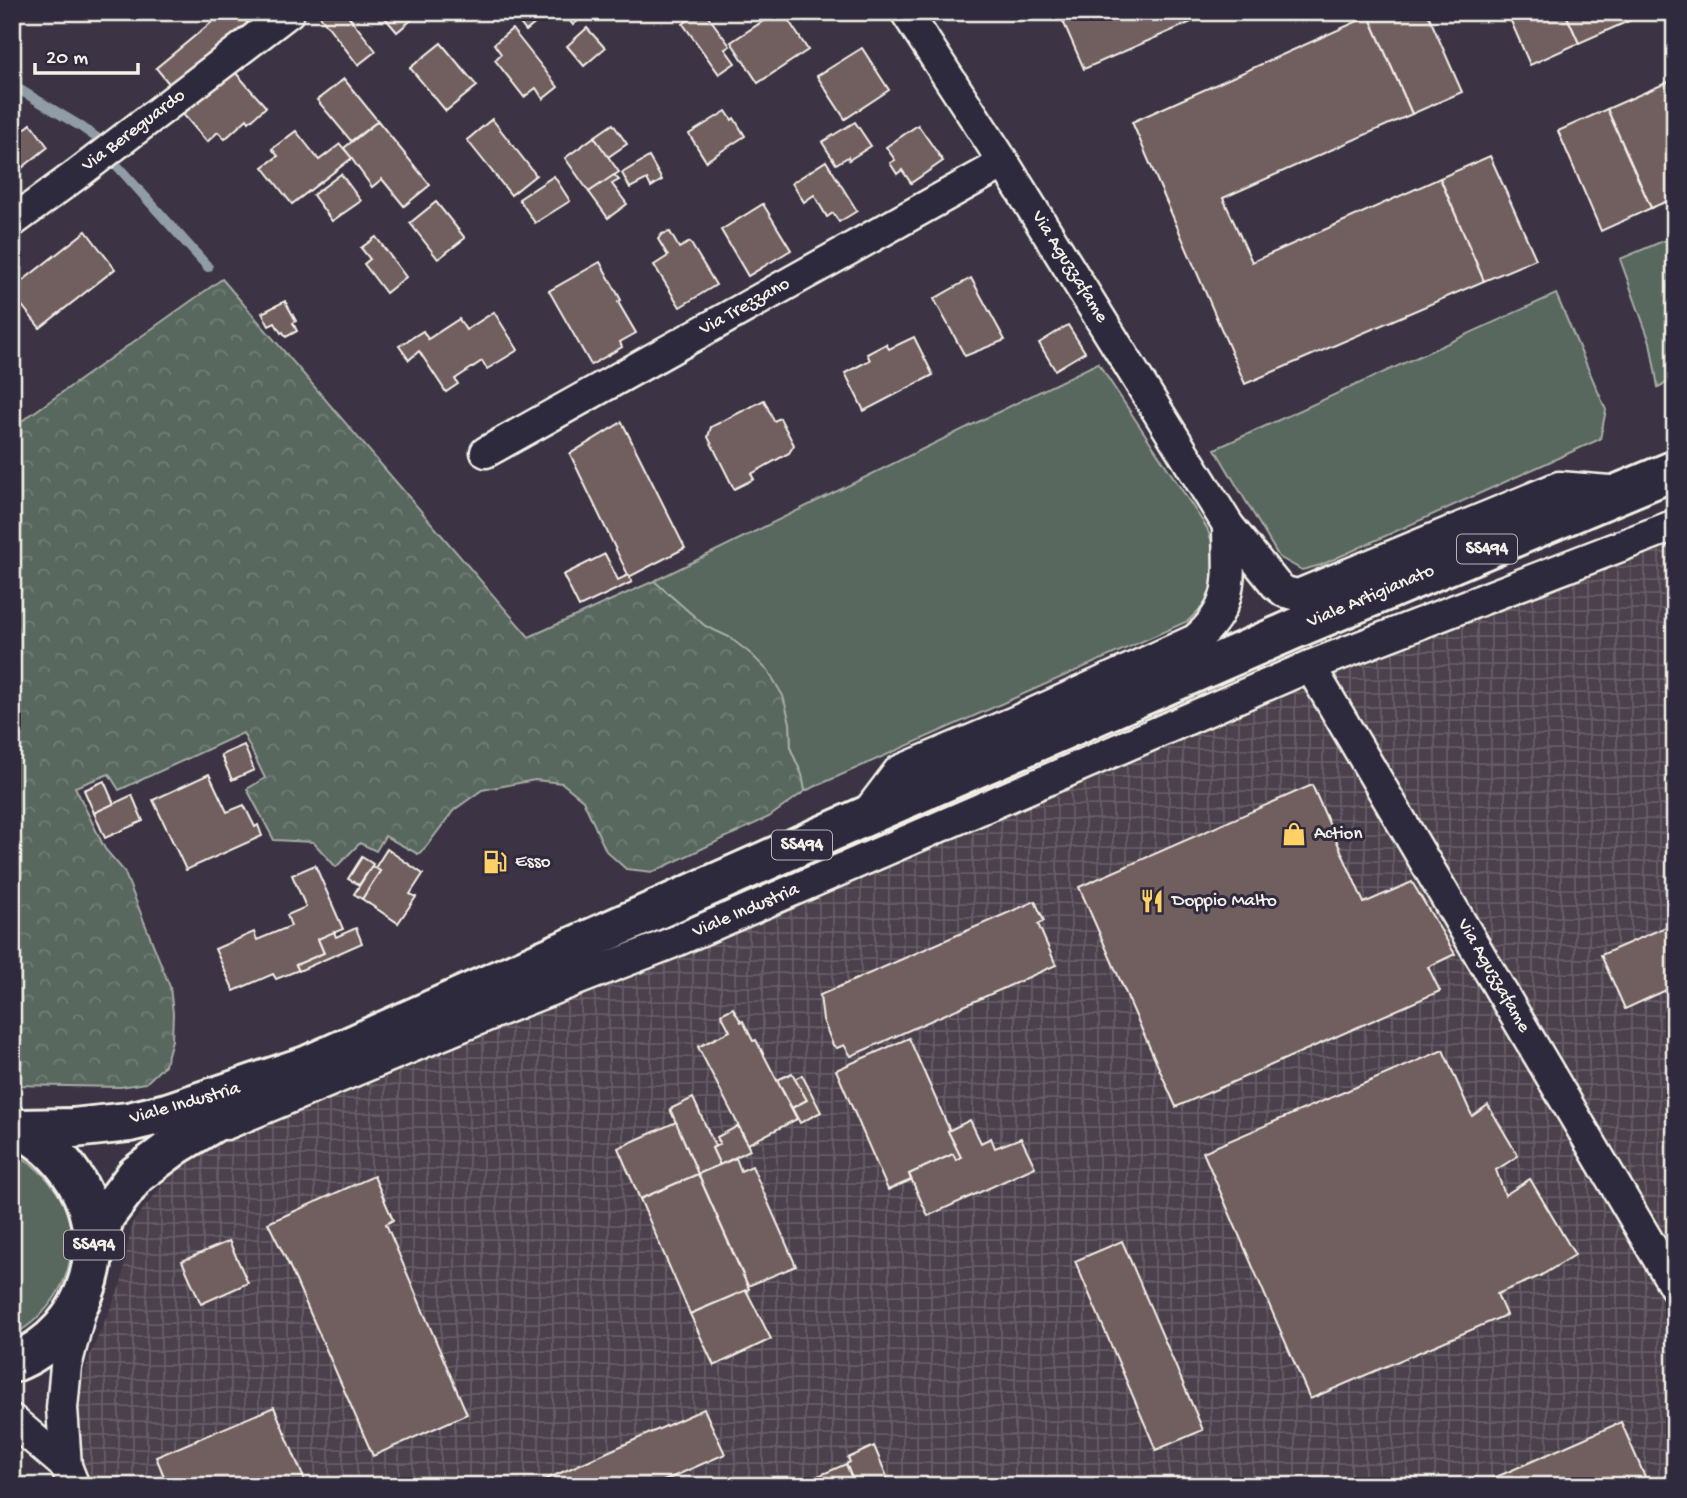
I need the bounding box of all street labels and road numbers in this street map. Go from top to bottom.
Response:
street label: Via Bereguardo [77,84,190,178]
street label: Via Aguzzafame [1025,206,1113,327]
street label: Via Trezzano [695,273,794,342]
road number: SS494 [1457,534,1517,564]
street label: Viale Artigianato [1303,560,1438,635]
road number: SS494 [772,830,832,860]
street label: Viale Industria [688,878,804,944]
street label: Via Aguzzafame [1451,914,1535,1037]
street label: Viale Industria [126,1077,244,1131]
road number: SS494 [64,1230,124,1260]

